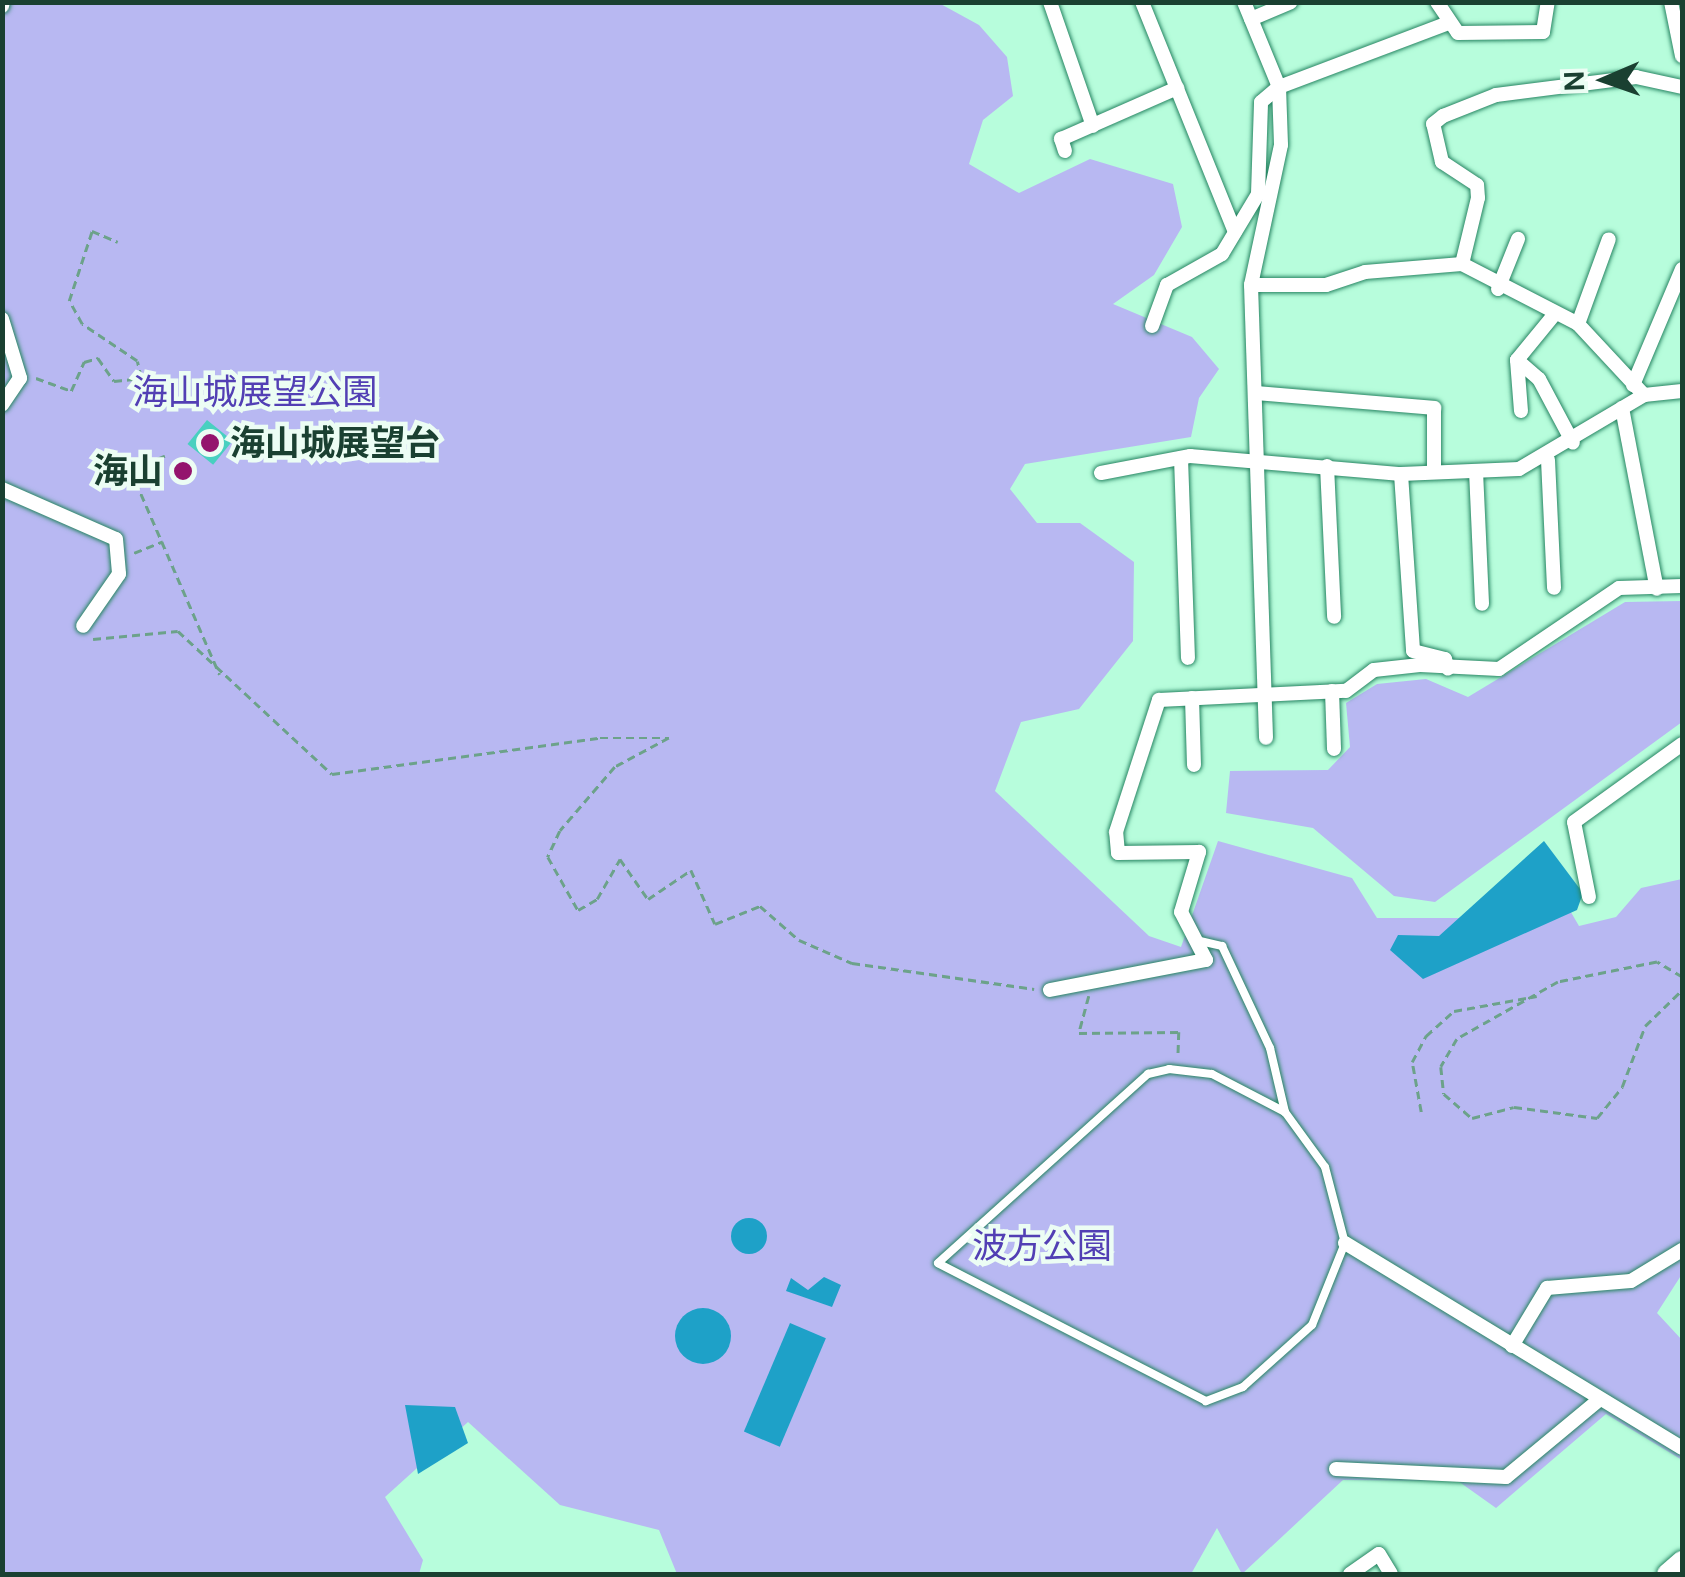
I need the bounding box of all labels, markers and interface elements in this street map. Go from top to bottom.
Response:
north arrow [1555,30,1655,130]
text: N [1556,70,1593,92]
park label: 海山城展望公園 [133,371,377,413]
place label: 海山城展望台 [230,422,440,464]
marker: 海山城展望台 [199,432,221,454]
place label: 海山 [93,450,163,492]
marker: 海山 [172,460,194,482]
park label: 波方公園 [972,1225,1112,1267]

